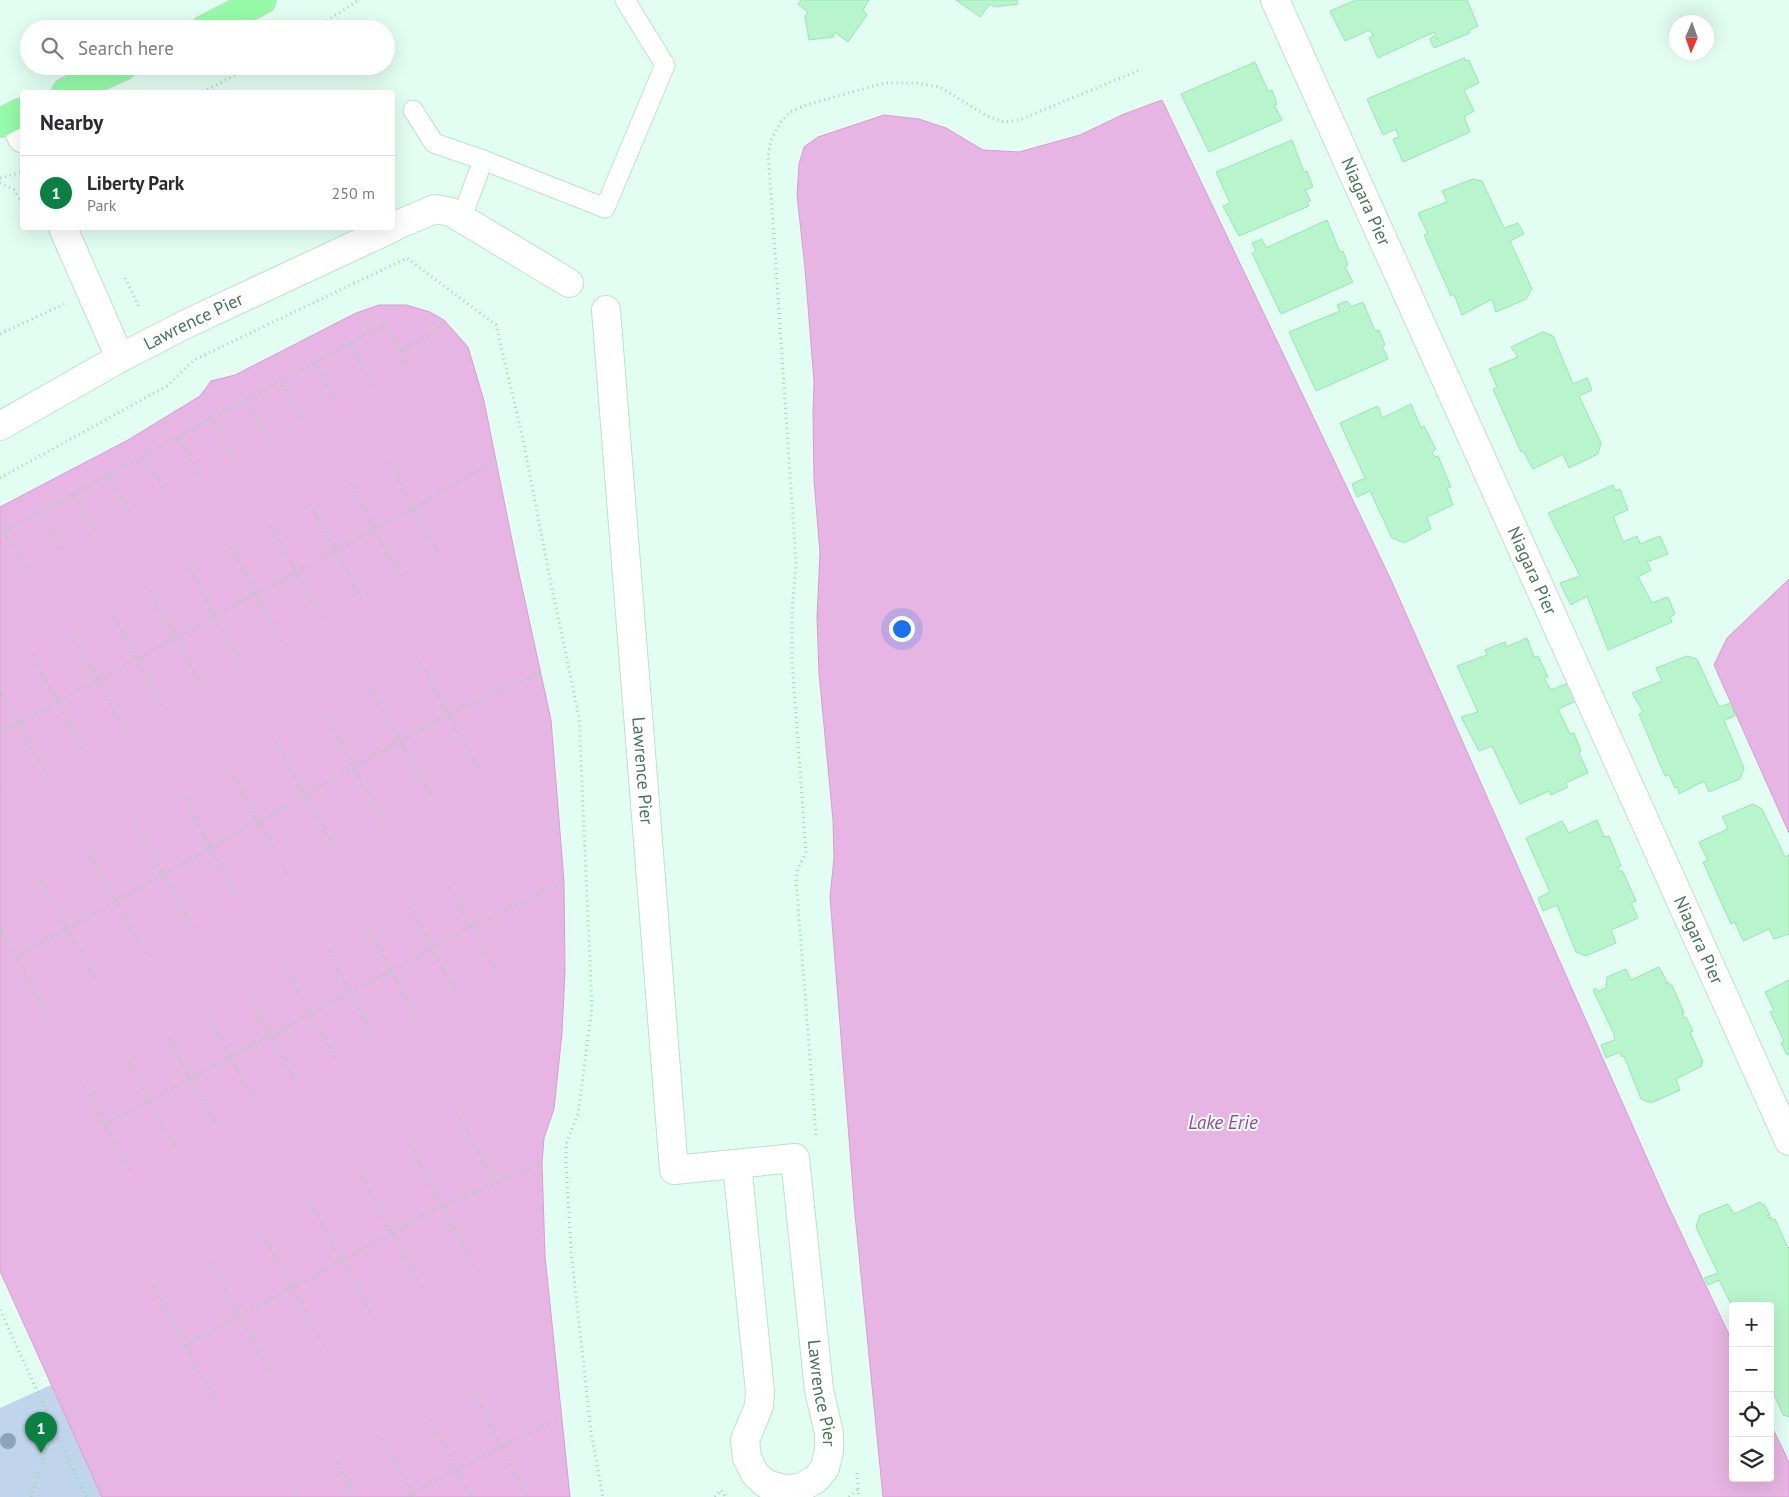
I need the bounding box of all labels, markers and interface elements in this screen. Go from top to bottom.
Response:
north arrow [1669,15,1714,60]
search box [20,20,395,75]
icon: search [38,34,66,62]
text: Search here [78,36,174,60]
text: Nearby [40,109,103,136]
street label: Niagara Pier [1336,153,1396,249]
text: Liberty Park [87,171,184,195]
text: 1 [51,183,61,203]
text: 250 m [332,183,375,203]
text: Park [87,195,116,215]
street label: Lawrence Pier [139,287,247,355]
street label: Niagara Pier [1503,523,1562,618]
your location [889,616,915,642]
street label: Lawrence Pier [627,716,659,825]
street label: Niagara Pier [1669,892,1729,988]
water label: Lake Erie [1188,1110,1258,1134]
map controls [1729,1302,1774,1482]
button: + [1729,1302,1774,1347]
street label: Lawrence Pier [803,1338,841,1446]
button: − [1729,1347,1774,1392]
button: locate [1729,1392,1774,1437]
pin: 1 [25,1412,57,1453]
button: layers [1729,1437,1774,1482]

